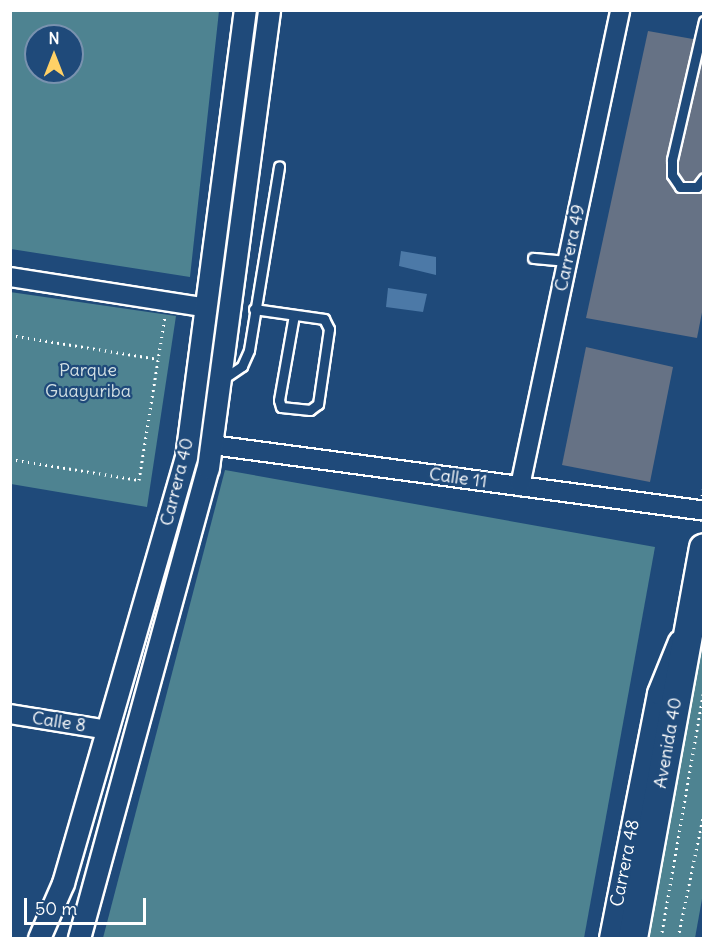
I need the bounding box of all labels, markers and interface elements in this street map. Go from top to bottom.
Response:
north arrow [24,24,84,84]
text: N [48,28,60,48]
street label: Carrera 49 [550,203,590,293]
park label: Parque Guayuriba [45,360,131,403]
street label: Carrera 40 [156,436,198,528]
street label: Calle 11 [428,463,488,493]
street label: Avenida 40 [649,696,687,790]
street label: Calle 8 [30,707,88,737]
street label: Carrera 48 [606,818,644,908]
scale bar [27,886,148,924]
text: 50 m [35,897,77,920]

